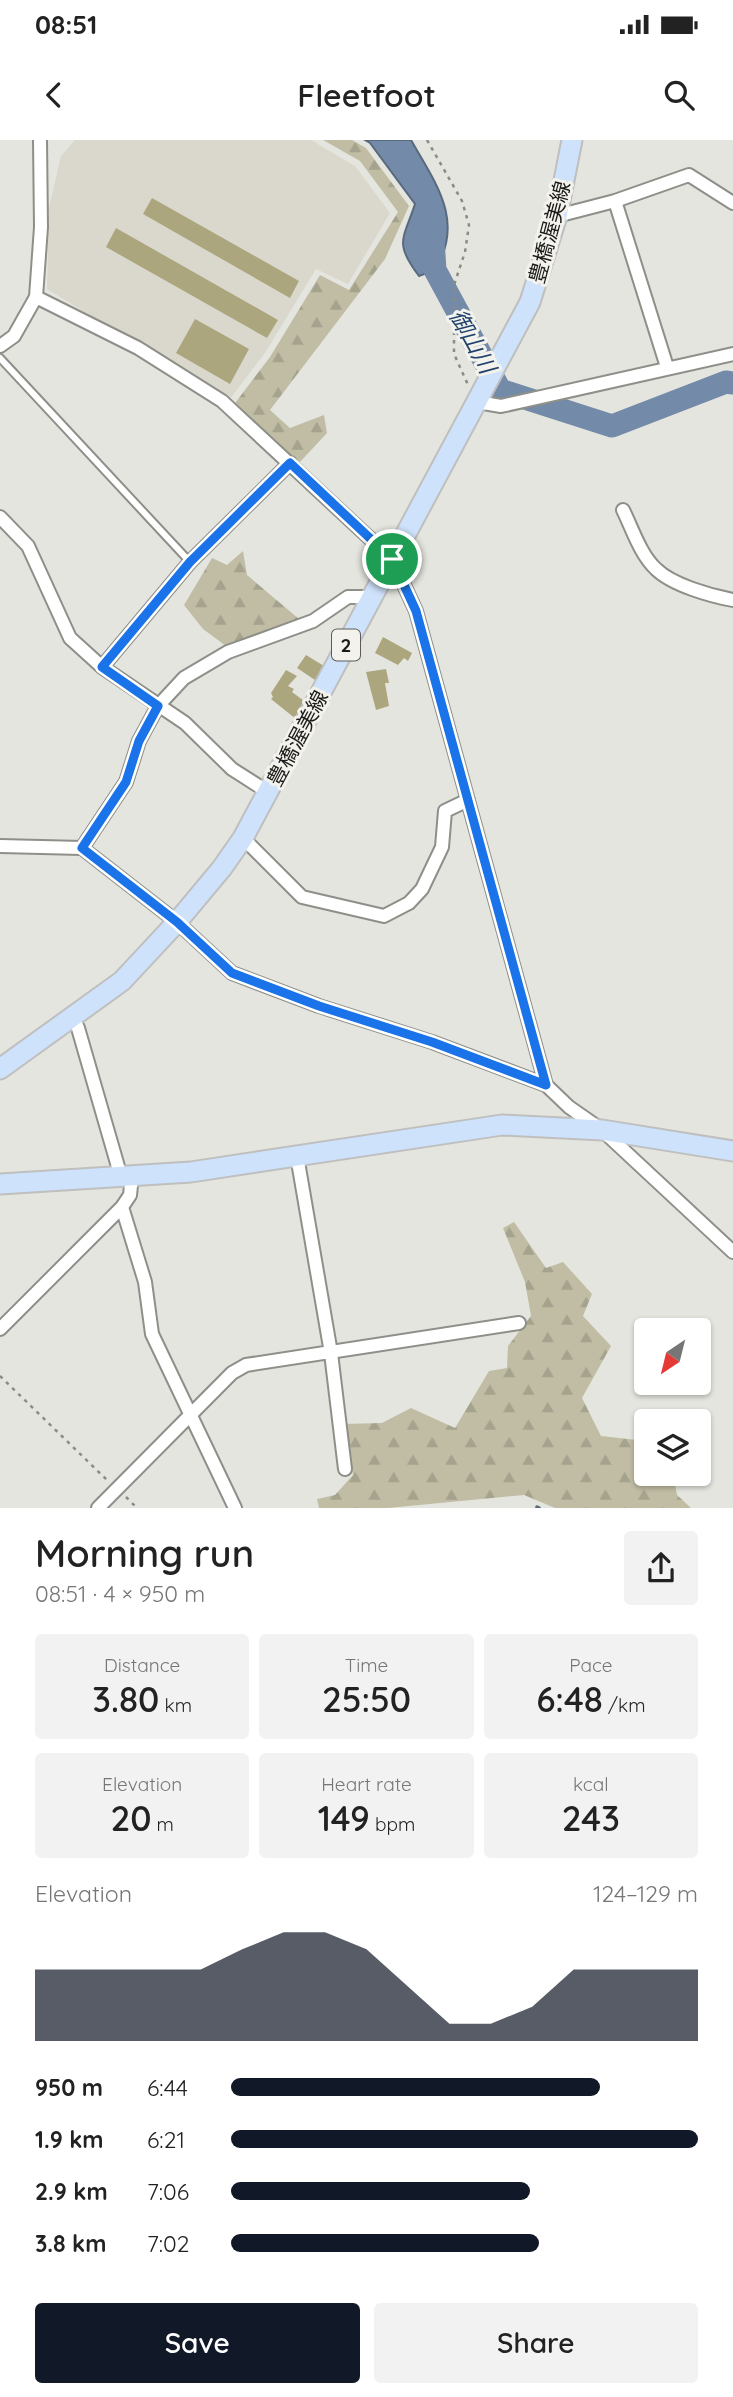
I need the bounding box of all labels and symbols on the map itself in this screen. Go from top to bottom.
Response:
street label: 豊橋渥美線 [523,178,575,286]
water label: 御山川 [444,304,504,381]
pin [362,529,422,589]
road number: 2 [332,630,360,660]
street label: 豊橋渥美線 [261,686,333,790]
north arrow [634,1318,710,1395]

